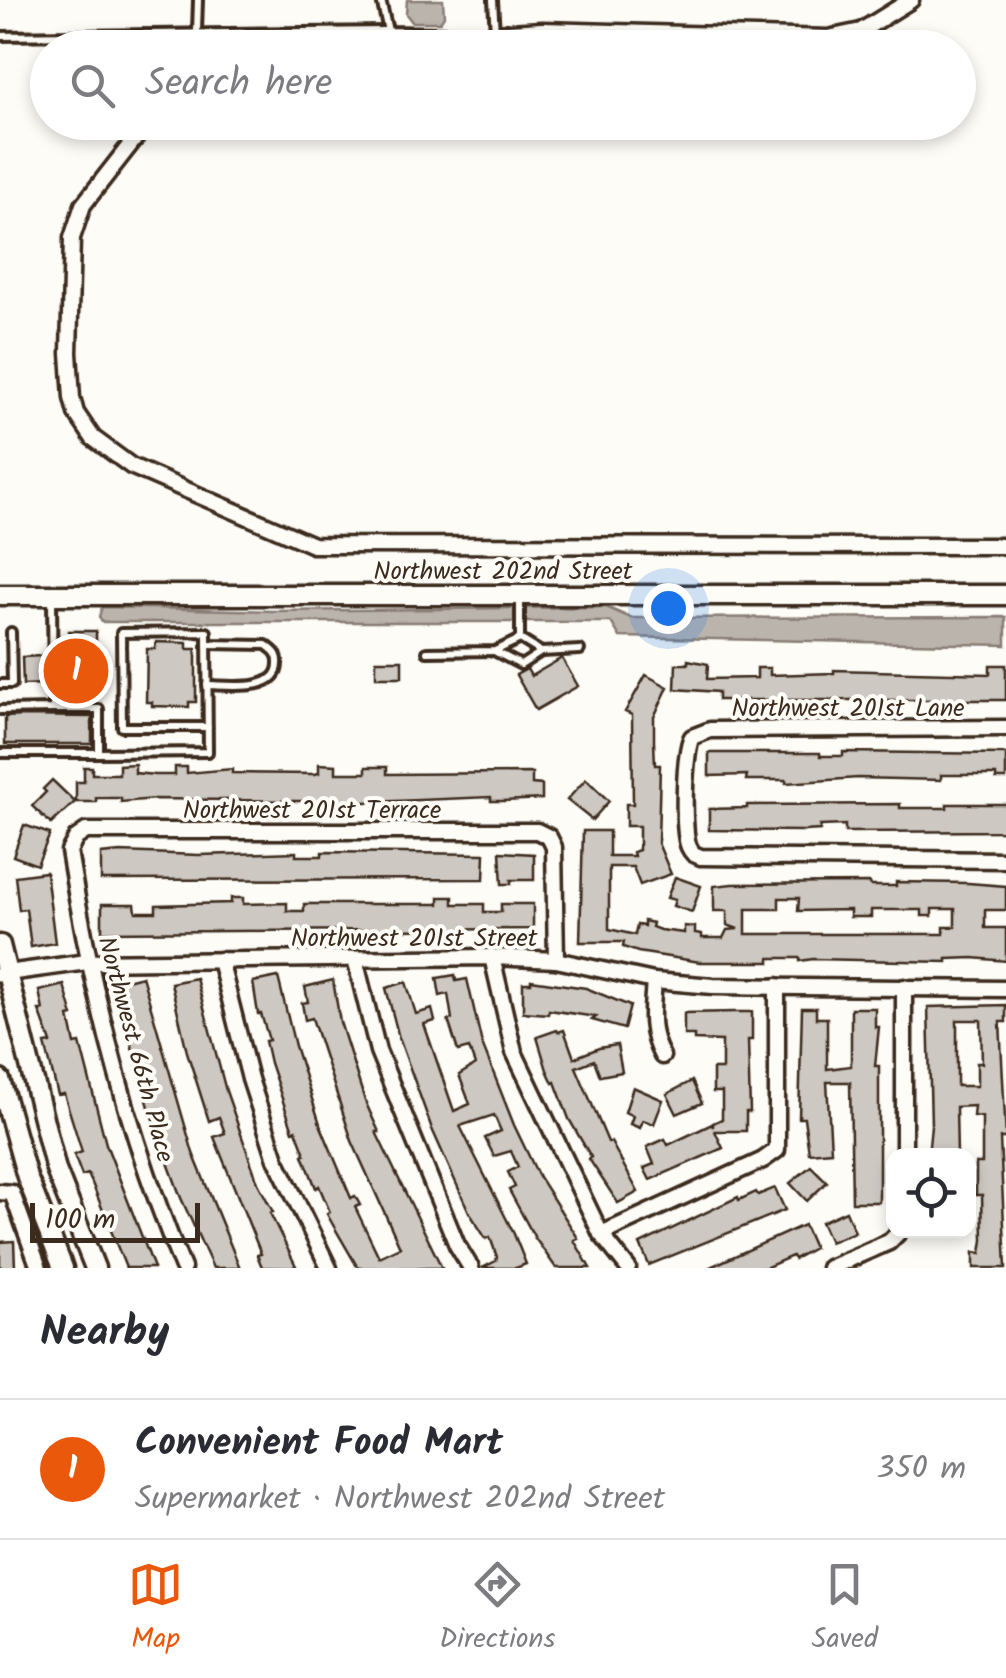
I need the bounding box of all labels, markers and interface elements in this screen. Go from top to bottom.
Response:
search box [30,30,976,140]
text: Search here [145,55,332,115]
icon: search [65,58,120,113]
street label: Northwest 202nd Street [374,552,633,592]
your location [643,583,694,634]
pin: 1 [44,634,108,708]
street label: Northwest 201st Lane [731,689,965,729]
street label: Northwest 201st Terrace [183,791,441,831]
street label: Northwest 201st Street [291,919,538,959]
street label: Northwest 66th Place [86,932,185,1167]
map controls [886,1148,976,1238]
button: locate [886,1148,976,1238]
scale bar [30,1198,200,1242]
text: 100 m [45,1198,115,1243]
text: Nearby [40,1300,169,1367]
text: Convenient Food Mart [135,1414,503,1474]
text: 1 [68,1444,77,1495]
text: 350 m [876,1444,966,1495]
text: Supermarket · Northwest 202nd Street [135,1474,665,1525]
tab: Map [128,1557,183,1662]
tab: Directions [439,1557,555,1662]
tab: Saved [812,1557,878,1662]

